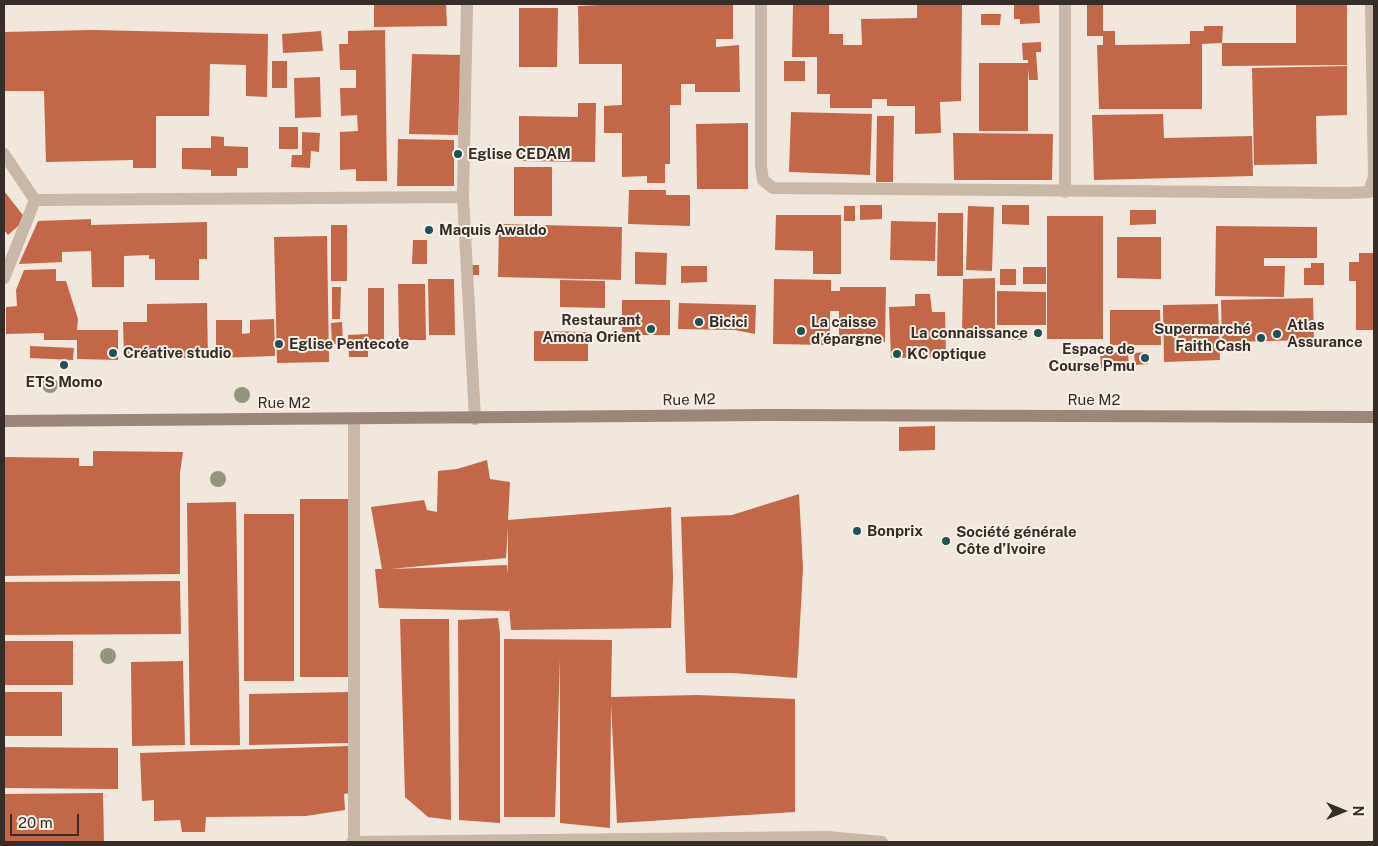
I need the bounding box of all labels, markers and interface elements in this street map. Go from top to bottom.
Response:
place label: Eglise CEDAM [468,145,571,163]
marker: Eglise CEDAM [452,148,464,160]
place label: Maquis Awaldo [439,221,547,239]
marker: Maquis Awaldo [423,224,435,236]
place label: Restaurant Amona Orient [542,311,641,346]
place label: Bicici [709,313,748,331]
place label: La caisse d’épargne [811,313,882,348]
marker: Bicici [693,316,705,328]
place label: Atlas Assurance [1287,316,1363,351]
place label: Supermarché Faith Cash [1154,320,1251,355]
marker: Restaurant Amona Orient [645,323,657,335]
place label: La connaissance [910,324,1028,342]
marker: La caisse d’épargne [795,325,807,337]
marker: La connaissance [1032,327,1044,339]
marker: Atlas Assurance [1271,328,1283,340]
marker: Supermarché Faith Cash [1255,332,1267,344]
place label: Eglise Pentecote [289,335,409,353]
marker: Eglise Pentecote [273,338,285,350]
place label: Espace de Course Pmu [1048,340,1135,375]
place label: Créative studio [123,344,231,362]
place label: KC optique [907,345,986,363]
marker: Créative studio [107,347,119,359]
marker: KC optique [891,348,903,360]
marker: Espace de Course Pmu [1139,352,1151,364]
marker: ETS Momo [58,359,70,371]
place label: ETS Momo [25,373,103,391]
street label: Rue M2 [662,391,716,409]
street label: Rue M2 [1067,391,1121,409]
street label: Rue M2 [257,394,311,412]
place label: Bonprix [867,522,923,540]
place label: Société générale Côte d’Ivoire [956,523,1077,558]
marker: Bonprix [851,525,863,537]
marker: Société générale Côte d’Ivoire [940,535,952,547]
north arrow [1318,786,1368,836]
scale bar [12,804,81,836]
text: N [1350,806,1366,816]
text: 20 m [18,814,53,831]

